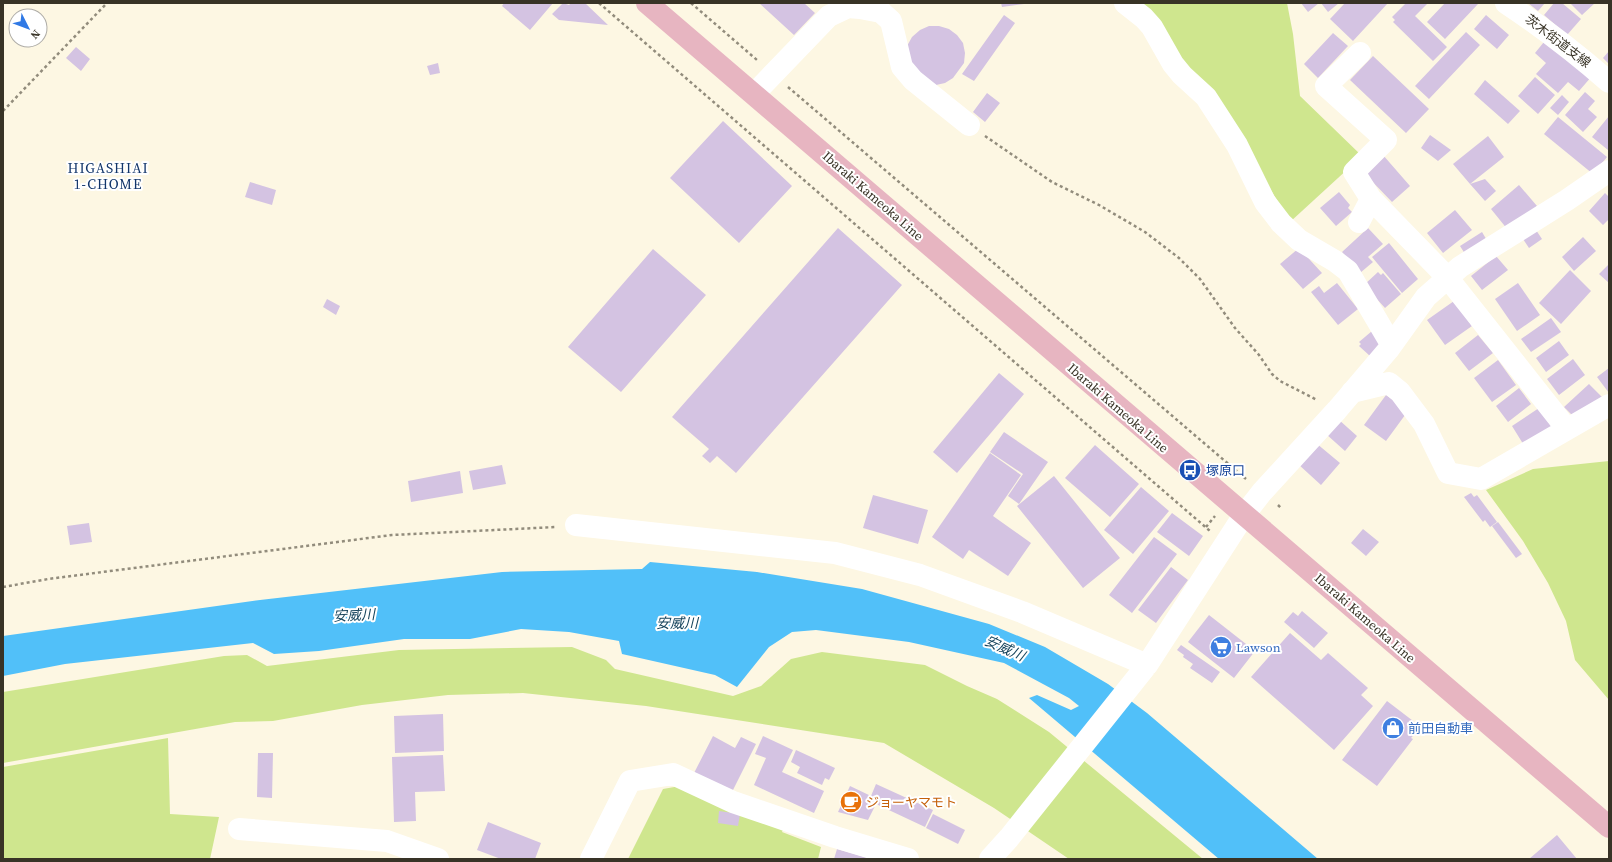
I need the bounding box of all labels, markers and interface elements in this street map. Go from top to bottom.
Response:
north arrow [8,8,48,48]
street label: 茨木街道支線 [1522,11,1594,71]
text: N [27,26,43,42]
street label: Ibaraki Kameoka Line [819,148,927,245]
district label: HIGASHIAI 1-CHOME [67,158,149,194]
street label: Ibaraki Kameoka Line [1064,360,1172,457]
bus stop icon: 塚原口 [1177,457,1203,483]
place label: 塚原口 [1206,462,1245,479]
street label: Ibaraki Kameoka Line [1311,570,1419,667]
water label: 安威川 [333,604,377,626]
water label: 安威川 [656,613,700,633]
water label: 安威川 [982,630,1030,666]
supermarket icon: Lawson [1208,634,1234,660]
place label: Lawson [1236,639,1281,656]
shop icon: 前田自動車 [1380,715,1406,741]
place label: 前田自動車 [1408,720,1473,737]
cafe icon: ジョーヤマモト [838,789,864,815]
place label: ジョーヤマモト [866,794,957,811]

